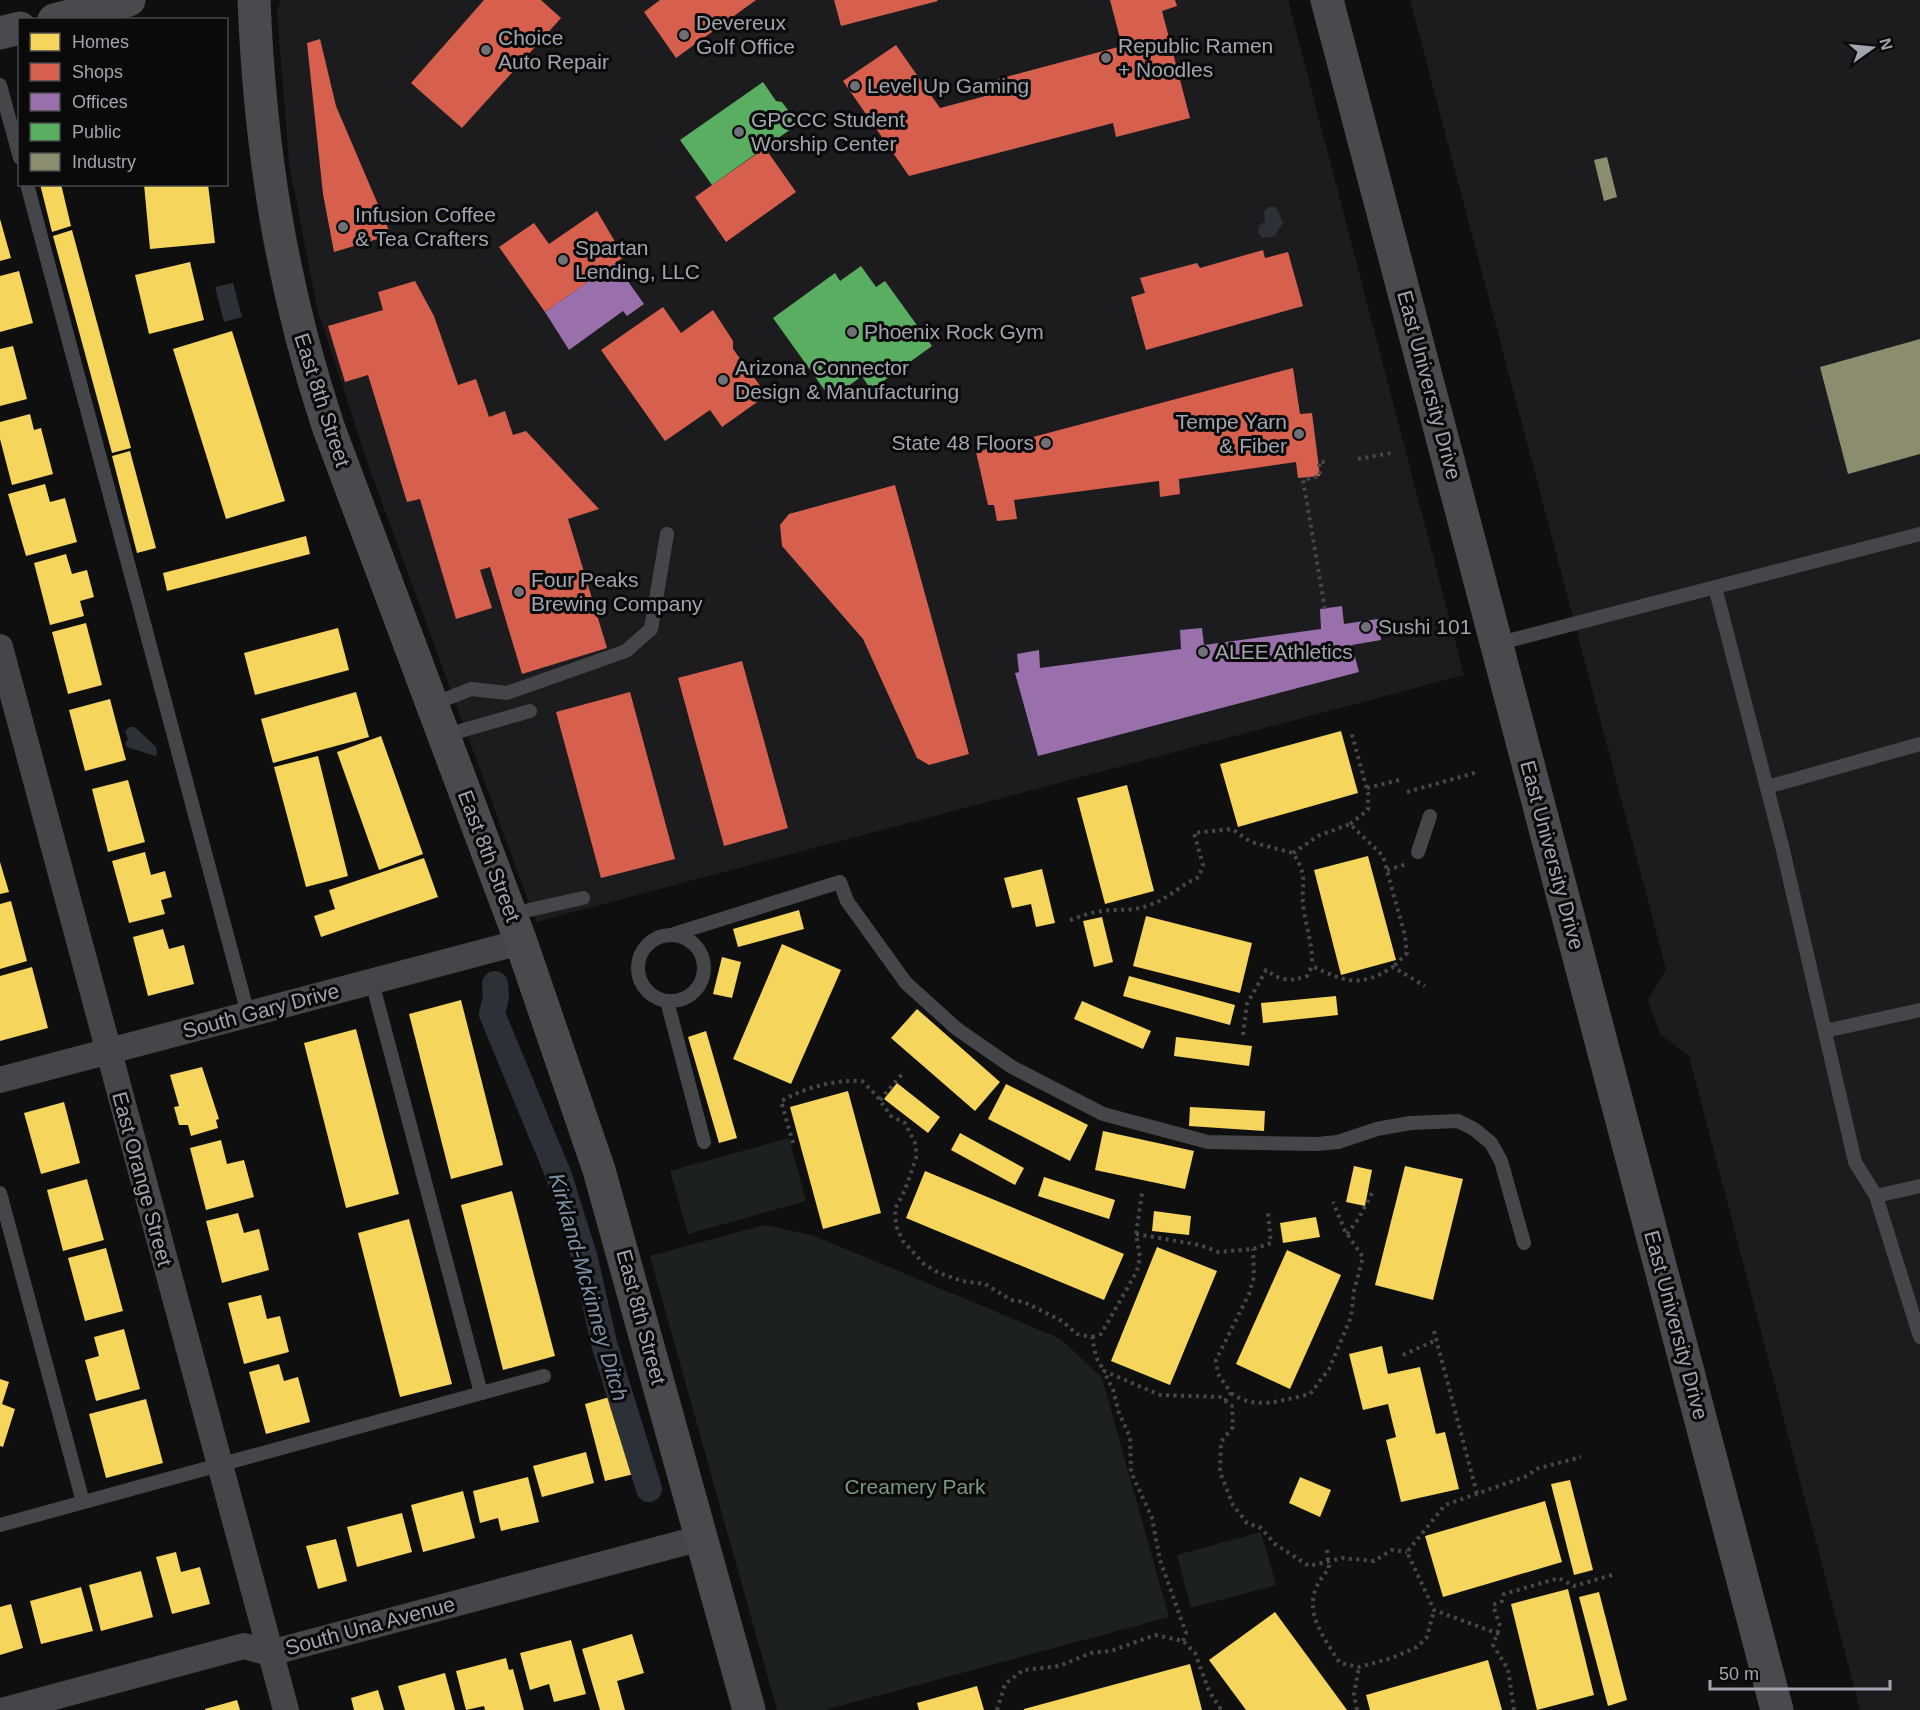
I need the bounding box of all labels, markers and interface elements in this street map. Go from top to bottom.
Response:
place label: Devereux Golf Office [696,11,795,58]
legend [18,18,228,186]
north arrow [1842,18,1902,78]
place label: Choice Auto Repair [498,26,609,73]
marker: Devereux Golf Office [677,28,691,42]
text: Homes [72,32,129,52]
place label: Republic Ramen + Noodles [1118,34,1273,81]
text: N [1876,36,1896,52]
marker: Choice Auto Repair [479,43,493,57]
marker: Republic Ramen + Noodles [1099,51,1113,65]
text: Shops [72,62,123,82]
place label: Level Up Gaming [867,74,1029,97]
marker: Level Up Gaming [848,79,862,93]
text: Offices [72,92,128,112]
place label: GPCCC Student Worship Center [751,108,905,155]
text: Public [72,122,121,142]
marker: GPCCC Student Worship Center [732,125,746,139]
text: Industry [72,152,136,172]
place label: Infusion Coffee & Tea Crafters [355,203,496,250]
marker: Infusion Coffee & Tea Crafters [336,220,350,234]
place label: Spartan Lending, LLC [575,236,700,283]
marker: Spartan Lending, LLC [556,253,570,267]
street label: East University Drive [1393,288,1466,482]
place label: Phoenix Rock Gym [864,320,1044,343]
marker: Phoenix Rock Gym [845,325,859,339]
street label: East 8th Street [290,330,355,470]
place label: Arizona Connector Design & Manufacturing [735,356,959,403]
marker: Arizona Connector Design & Manufacturing [716,373,730,387]
place label: Tempe Yarn & Fiber [1176,410,1287,457]
marker: Tempe Yarn & Fiber [1292,427,1306,441]
place label: State 48 Floors [892,431,1034,454]
marker: State 48 Floors [1039,436,1053,450]
place label: Four Peaks Brewing Company [531,568,703,615]
marker: Four Peaks Brewing Company [512,585,526,599]
place label: Sushi 101 [1378,615,1471,638]
marker: Sushi 101 [1359,620,1373,634]
place label: ALEE Athletics [1215,640,1353,663]
marker: ALEE Athletics [1196,645,1210,659]
street label: East University Drive [1516,758,1589,952]
street label: East 8th Street [454,787,525,925]
street label: South Gary Drive [180,979,342,1042]
street label: East Orange Street [108,1089,177,1269]
water label: Kirkland-Mckinney Ditch [544,1170,633,1404]
street label: East University Drive [1640,1228,1713,1422]
street label: East 8th Street [612,1247,671,1387]
park label: Creamery Park [844,1475,986,1498]
street label: South Una Avenue [282,1592,457,1659]
scale bar [1710,1653,1890,1691]
text: 50 m [1719,1664,1759,1684]

